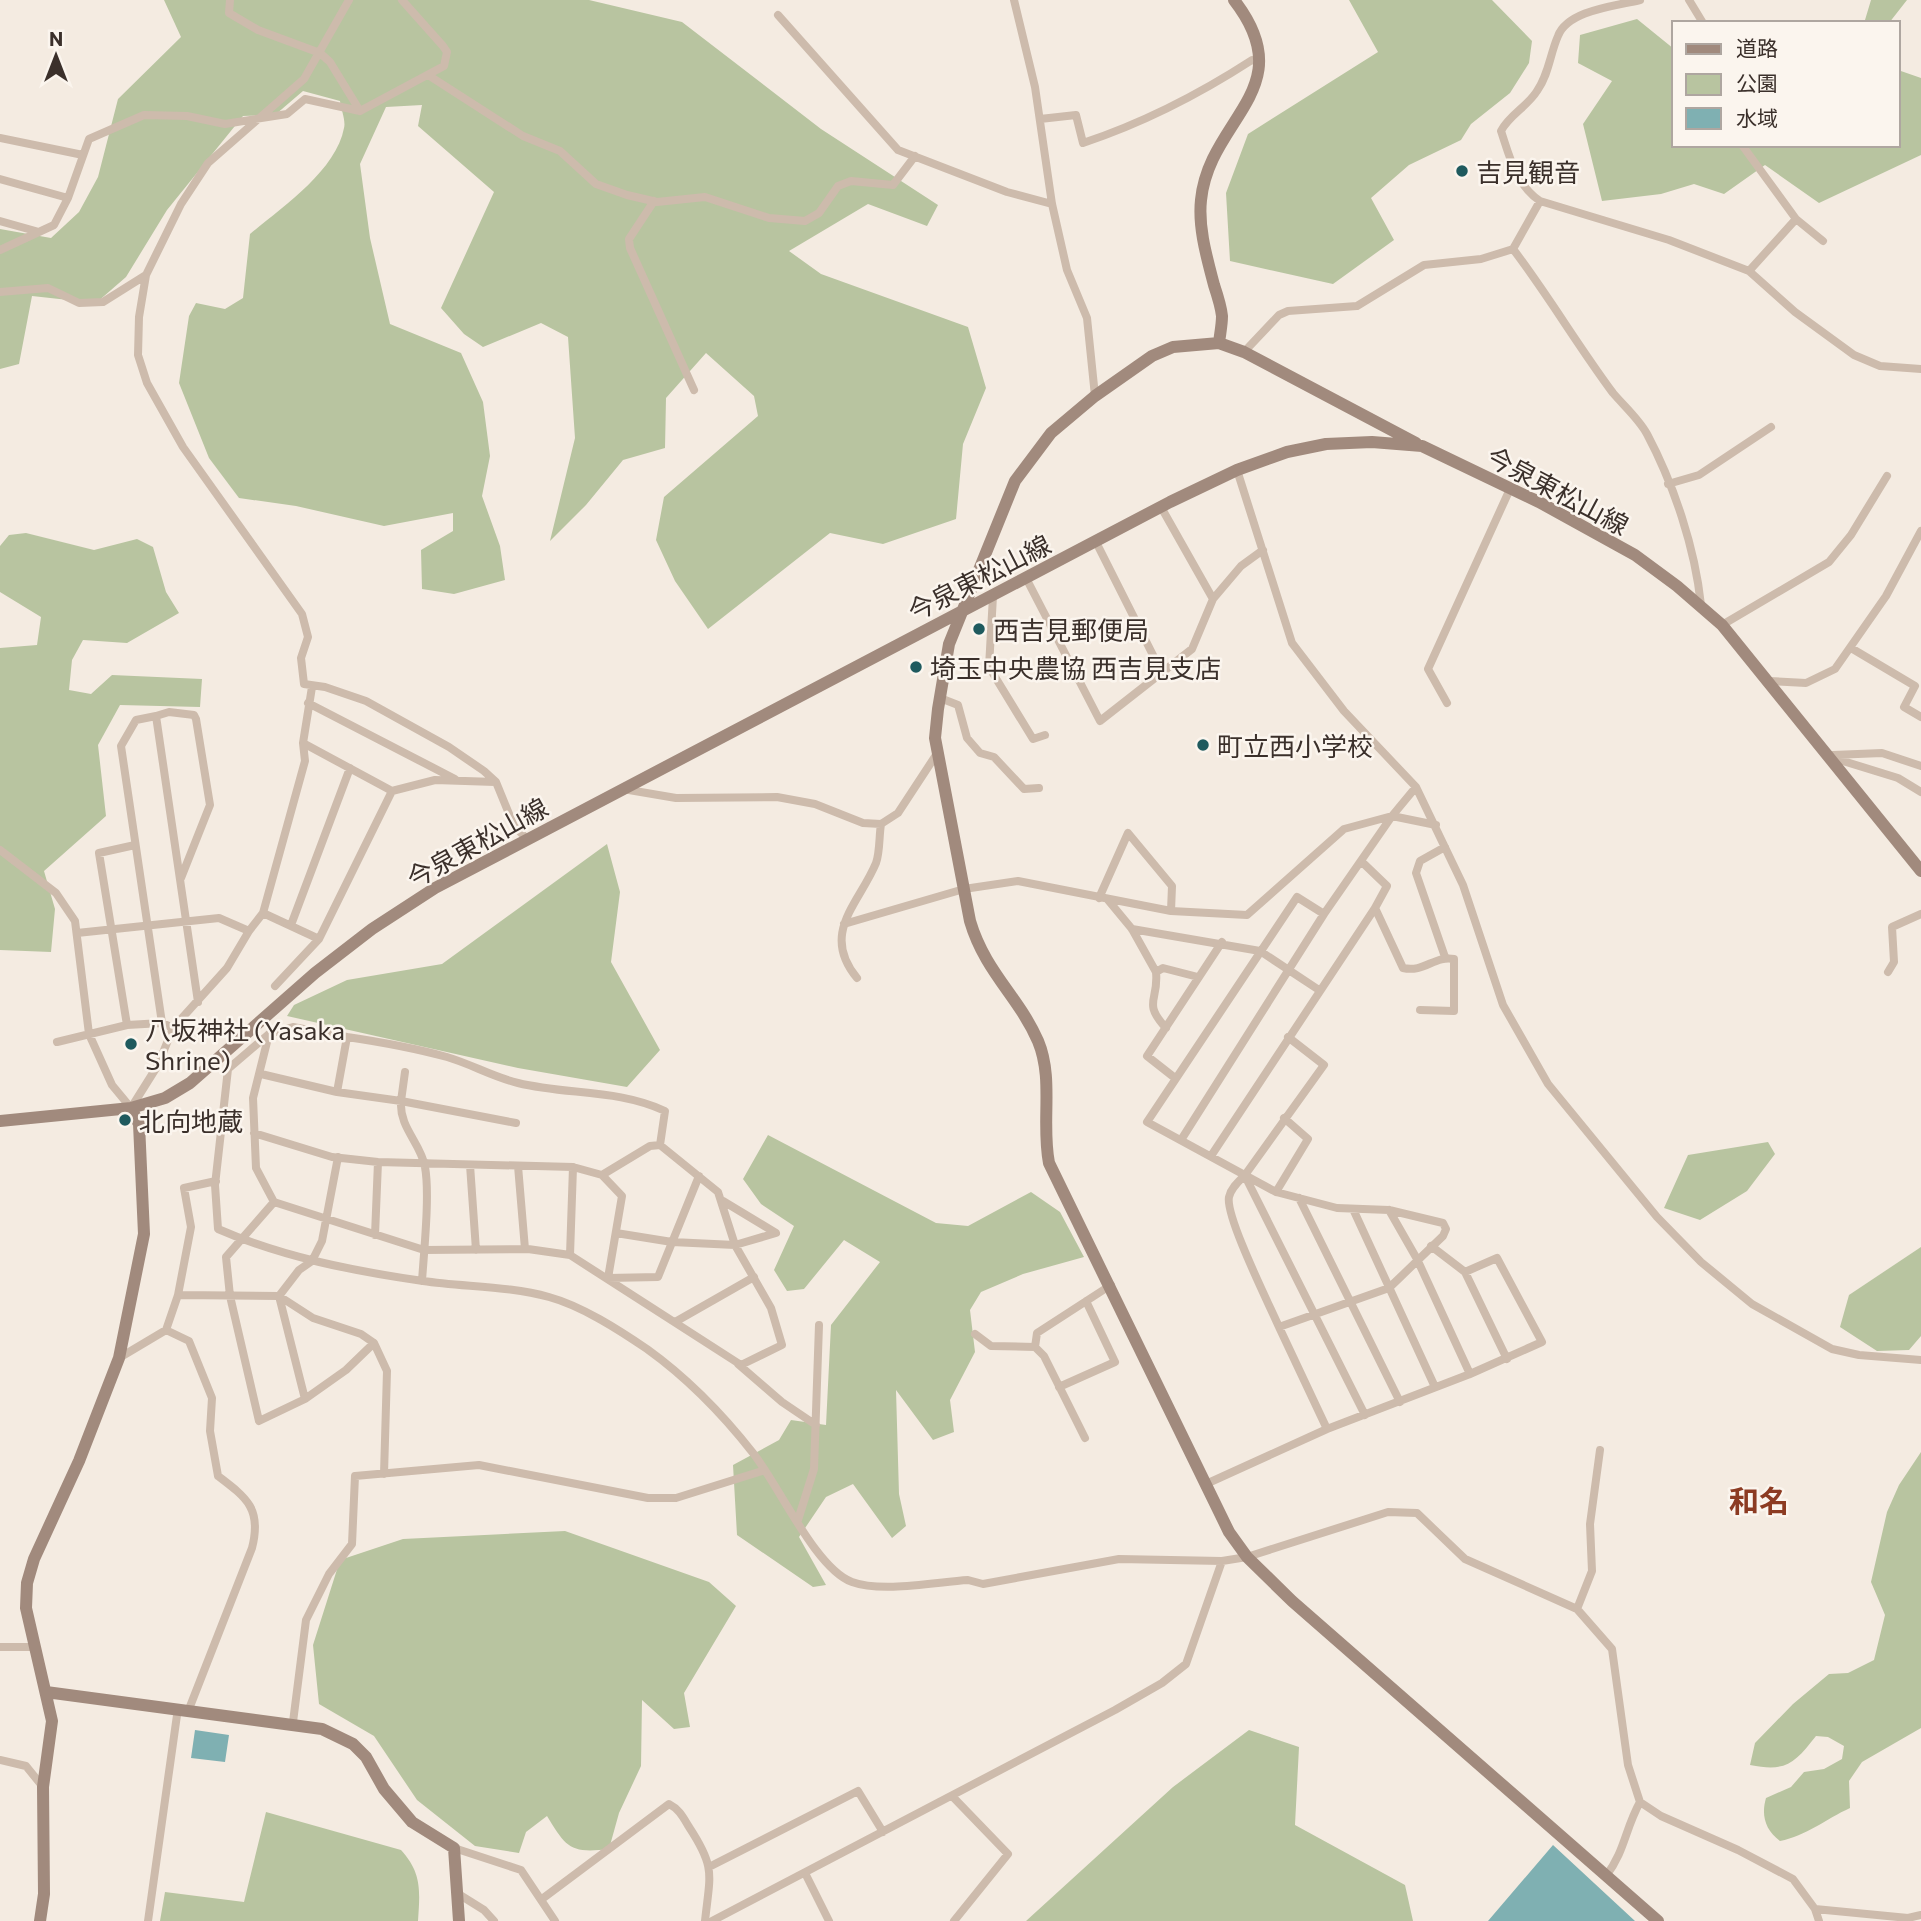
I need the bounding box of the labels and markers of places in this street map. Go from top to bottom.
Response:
place label: 吉見観音 [1476,156,1580,187]
marker: 吉見観音 [1454,163,1470,179]
place label: 西吉見郵便局 [993,614,1149,645]
marker: 西吉見郵便局 [971,621,987,637]
place label: 埼玉中央農協 西吉見支店 [930,652,1221,683]
marker: 埼玉中央農協 西吉見支店 [908,659,924,675]
place label: 町立西小学校 [1217,730,1373,761]
marker: 町立西小学校 [1195,737,1211,753]
place label: 八坂神社 (Yasaka Shrine) [145,1014,345,1075]
marker: 八坂神社 (Yasaka Shrine) [123,1036,139,1052]
place label: 北向地蔵 [139,1105,243,1136]
marker: 北向地蔵 [117,1112,133,1128]

